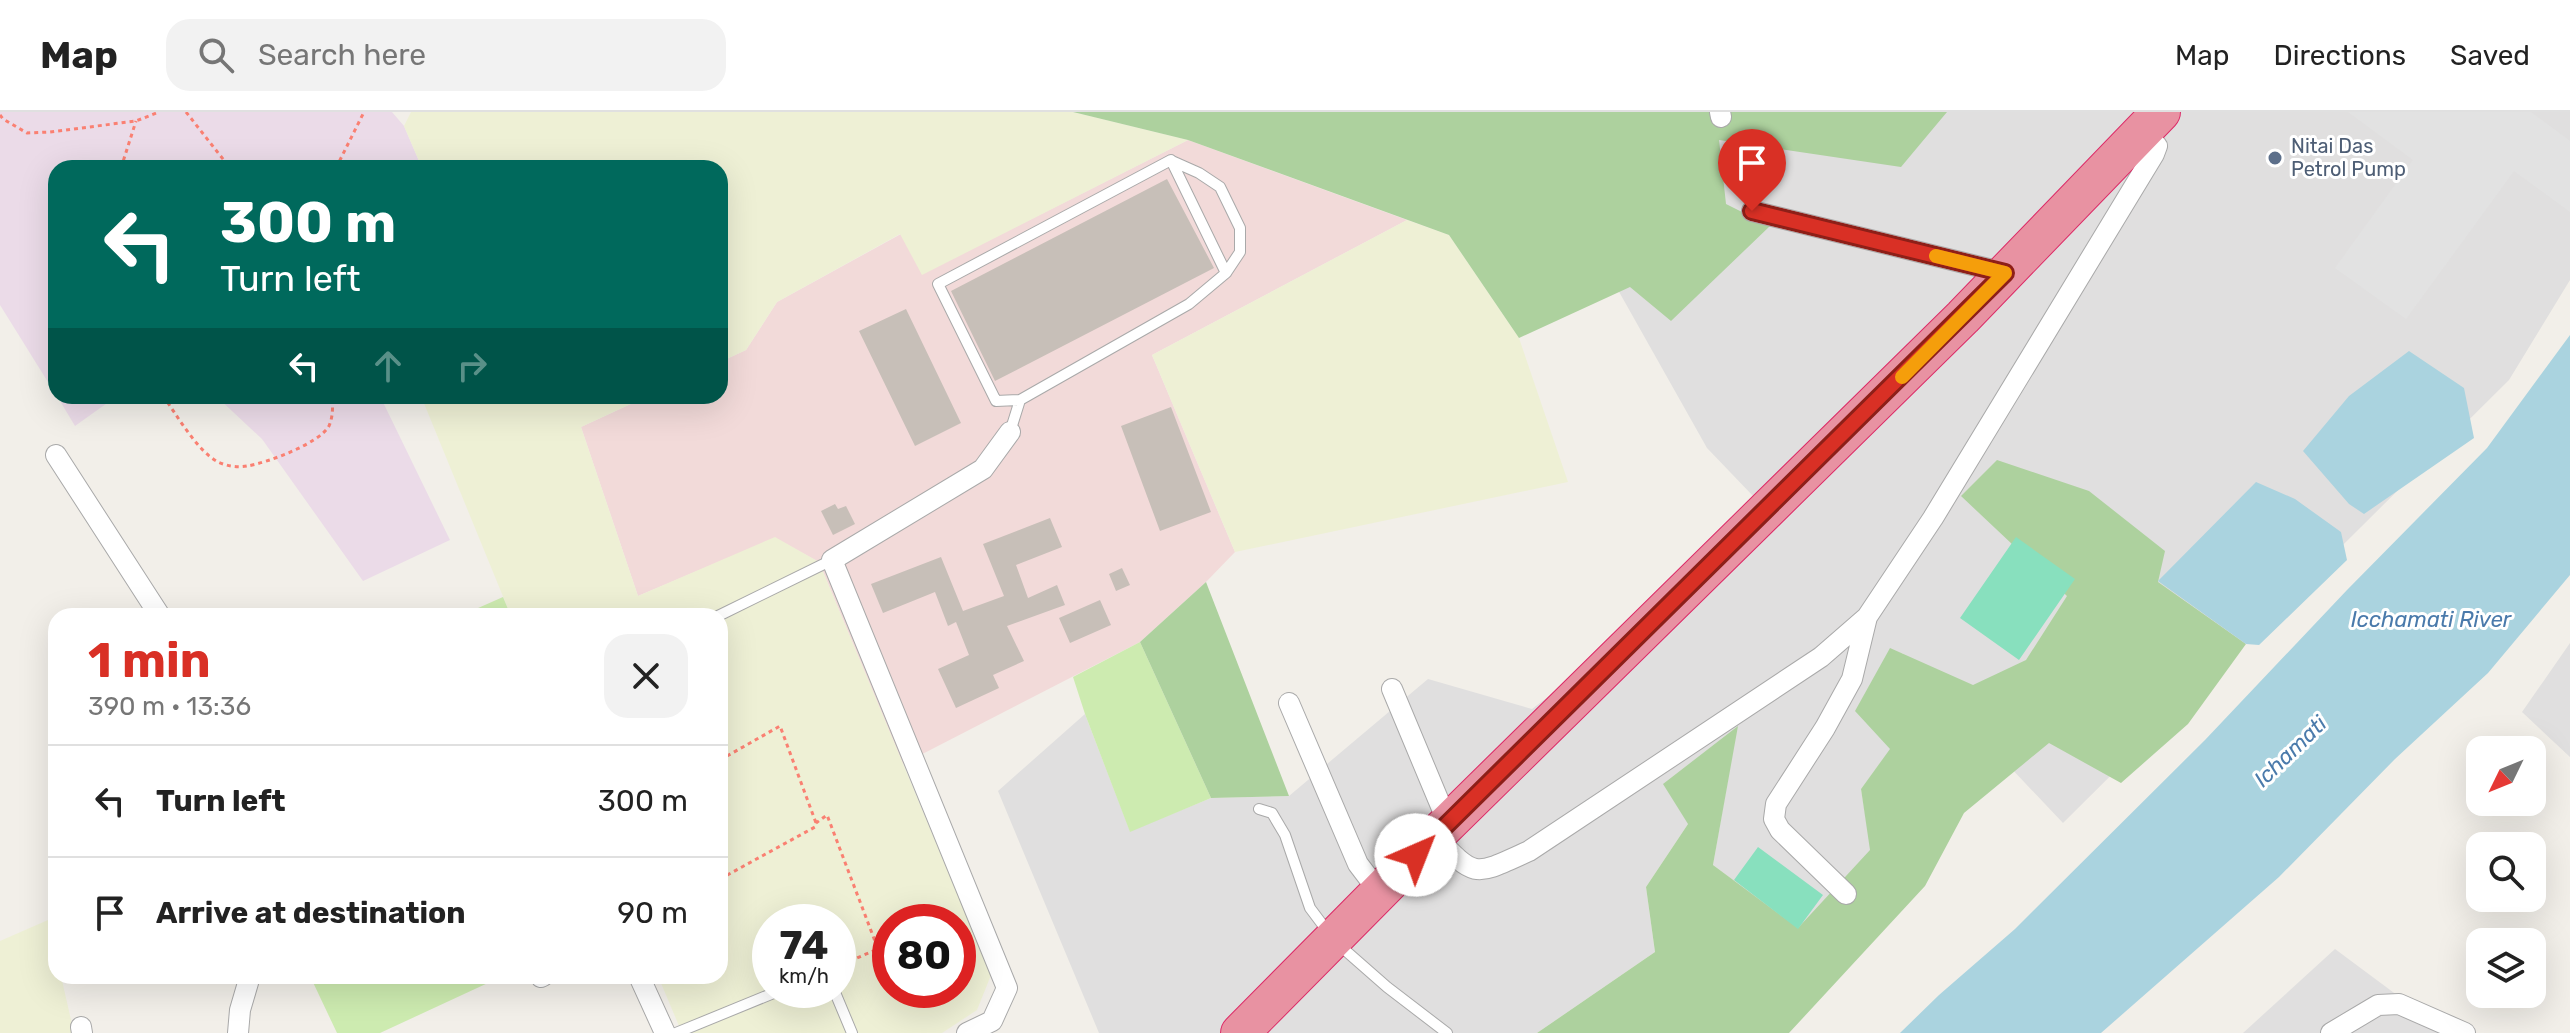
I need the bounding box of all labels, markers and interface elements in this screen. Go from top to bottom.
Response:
search box [166,19,726,91]
text: Map [40,32,118,78]
icon: search [194,33,238,77]
text: Search here [258,37,426,73]
text: Map [2175,39,2229,72]
text: Directions [2273,39,2406,72]
text: Saved [2450,39,2530,72]
pin [1718,129,1786,211]
place label: Nitai Das Petrol Pump [2291,134,2406,181]
icon: arrive [1730,141,1774,185]
marker: Nitai Das Petrol Pump [2266,149,2284,167]
text: 300 m [220,190,396,256]
icon: left [88,192,192,296]
text: Turn left [220,257,361,300]
icon: left [282,344,326,388]
icon: ahead [366,344,410,388]
icon: right [450,344,494,388]
water label: Icchamati River [2351,606,2513,633]
text: 1 min [88,632,211,689]
button: close [604,634,688,718]
text: 390 m · 13:36 [88,691,251,722]
water label: Ichamati [2248,710,2333,793]
north arrow [2466,736,2546,816]
map controls [2466,736,2546,1008]
icon: left [88,779,132,823]
text: Turn left [156,783,286,819]
text: 300 m [598,783,688,819]
position arrow [1374,813,1458,897]
button: search [2466,832,2546,912]
icon: arrive [88,891,132,935]
text: Arrive at destination [156,895,466,931]
text: 90 m [617,895,688,931]
speed limit sign: 80 [872,904,976,1008]
text: 74 [780,922,828,969]
button: layers [2466,928,2546,1008]
text: km/h [779,964,829,988]

